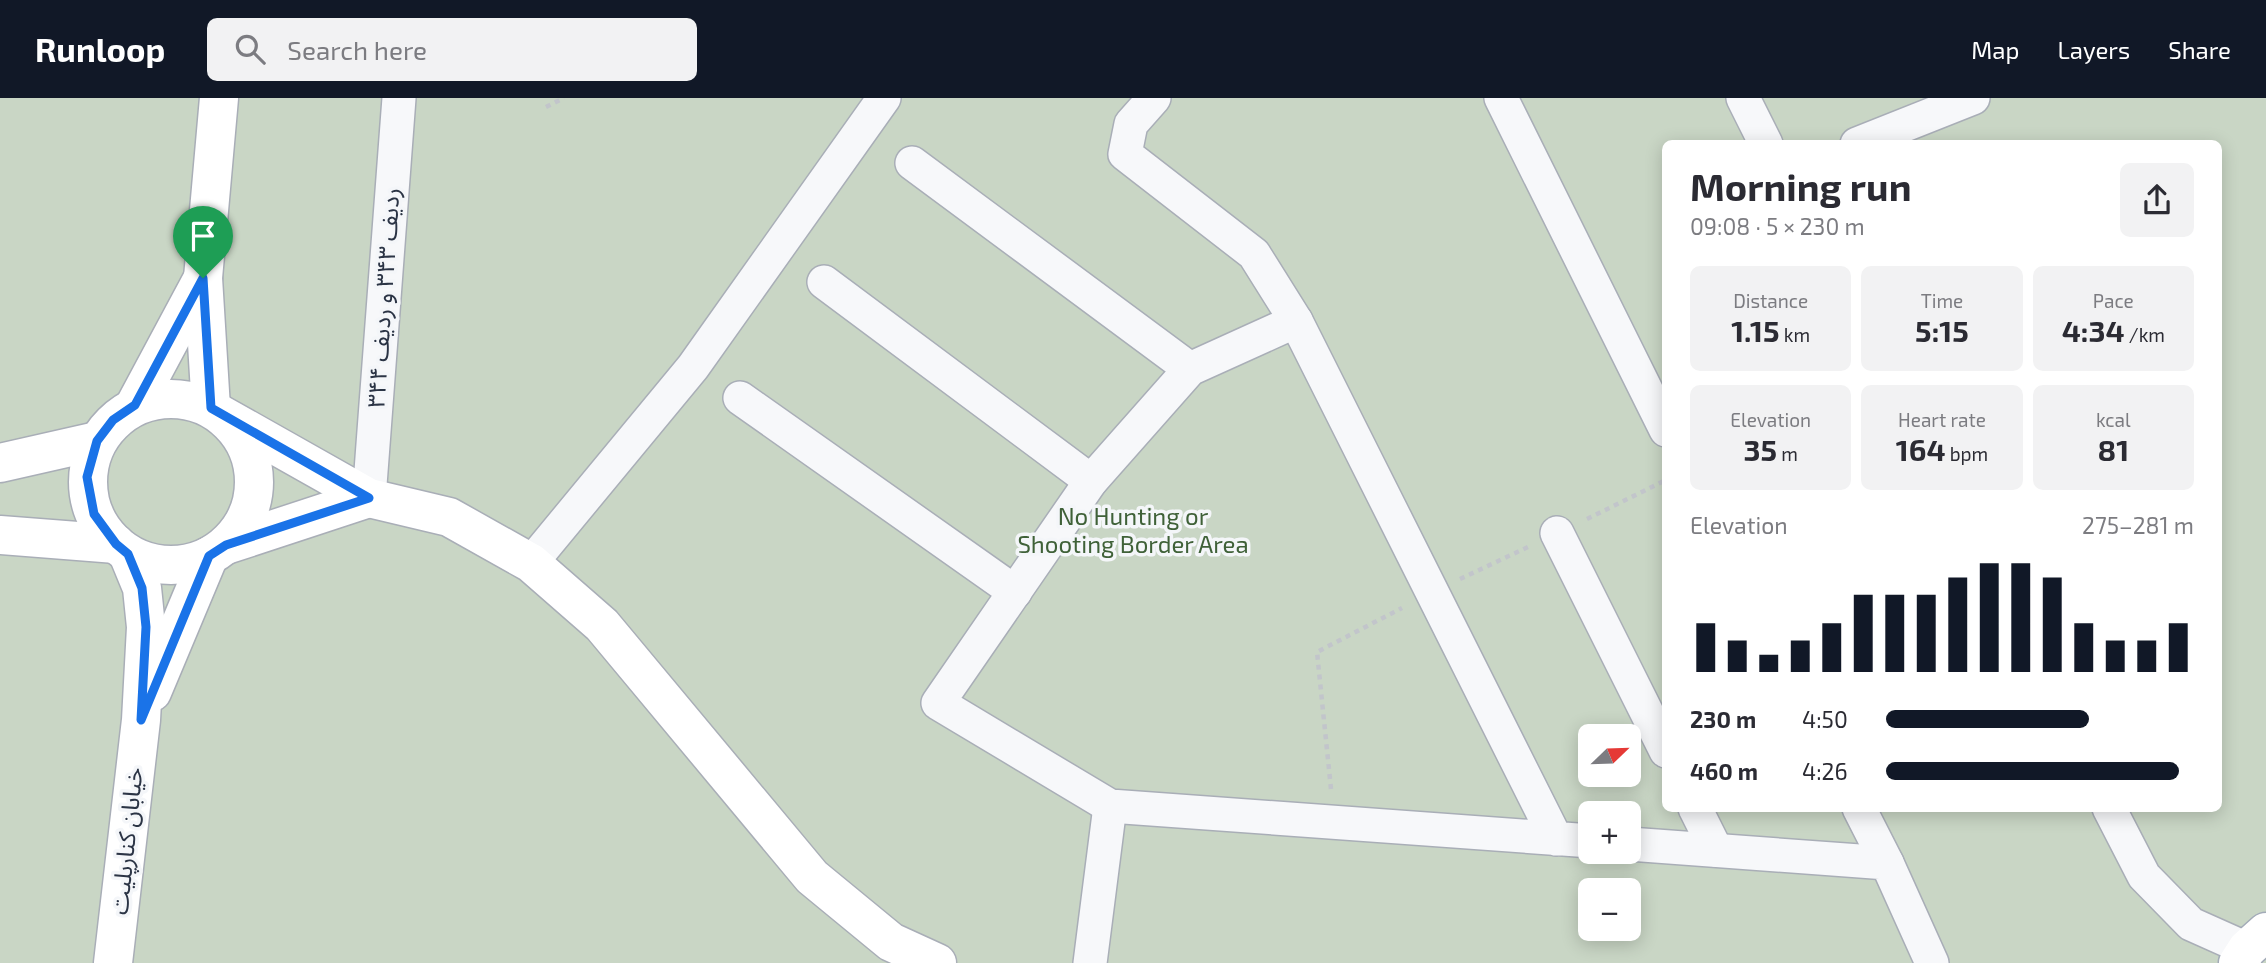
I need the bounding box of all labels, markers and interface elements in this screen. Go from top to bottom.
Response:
search box [207,18,697,81]
text: Runloop [35,29,165,69]
icon: search [231,30,269,68]
text: Search here [287,34,427,65]
text: Map [1971,35,2019,64]
text: Layers [2057,35,2130,64]
text: Share [2168,35,2231,64]
text: Morning run [1690,163,1911,209]
button: share [2120,163,2194,237]
street label: ردیف ۳۴۳ و ردیف ۳۴۴ [360,187,406,409]
pin [173,206,233,278]
text: 09:08 · 5 × 230 m [1690,212,1865,240]
icon: arrive [184,217,222,255]
text: Distance [1733,289,1808,312]
text: Time [1921,289,1963,312]
text: Pace [2093,289,2134,312]
text: 1.15 [1731,312,1780,348]
text: 5:15 [1915,312,1969,348]
text: 4:34 [2062,312,2125,348]
text: km [1780,323,1810,346]
text: /km [2125,323,2165,346]
text: Elevation [1730,408,1811,431]
text: Heart rate [1898,408,1986,431]
text: kcal [2096,408,2131,431]
text: 35 [1743,431,1777,467]
text: 164 [1896,431,1946,467]
text: 81 [2097,431,2129,467]
text: m [1777,442,1798,465]
text: bpm [1946,442,1988,465]
park label: No Hunting or Shooting Border Area [1017,501,1249,558]
text: Elevation [1690,511,1788,539]
text: 275–281 m [2082,511,2194,539]
text: 230 m [1690,705,1756,733]
text: 4:50 [1802,705,1848,733]
north arrow [1578,724,1642,788]
map controls [1578,724,1641,941]
text: 460 m [1690,757,1758,785]
text: 4:26 [1802,757,1848,785]
street label: خیابان کنارپلیت [103,766,150,916]
button: + [1578,801,1641,864]
button: − [1578,878,1641,941]

